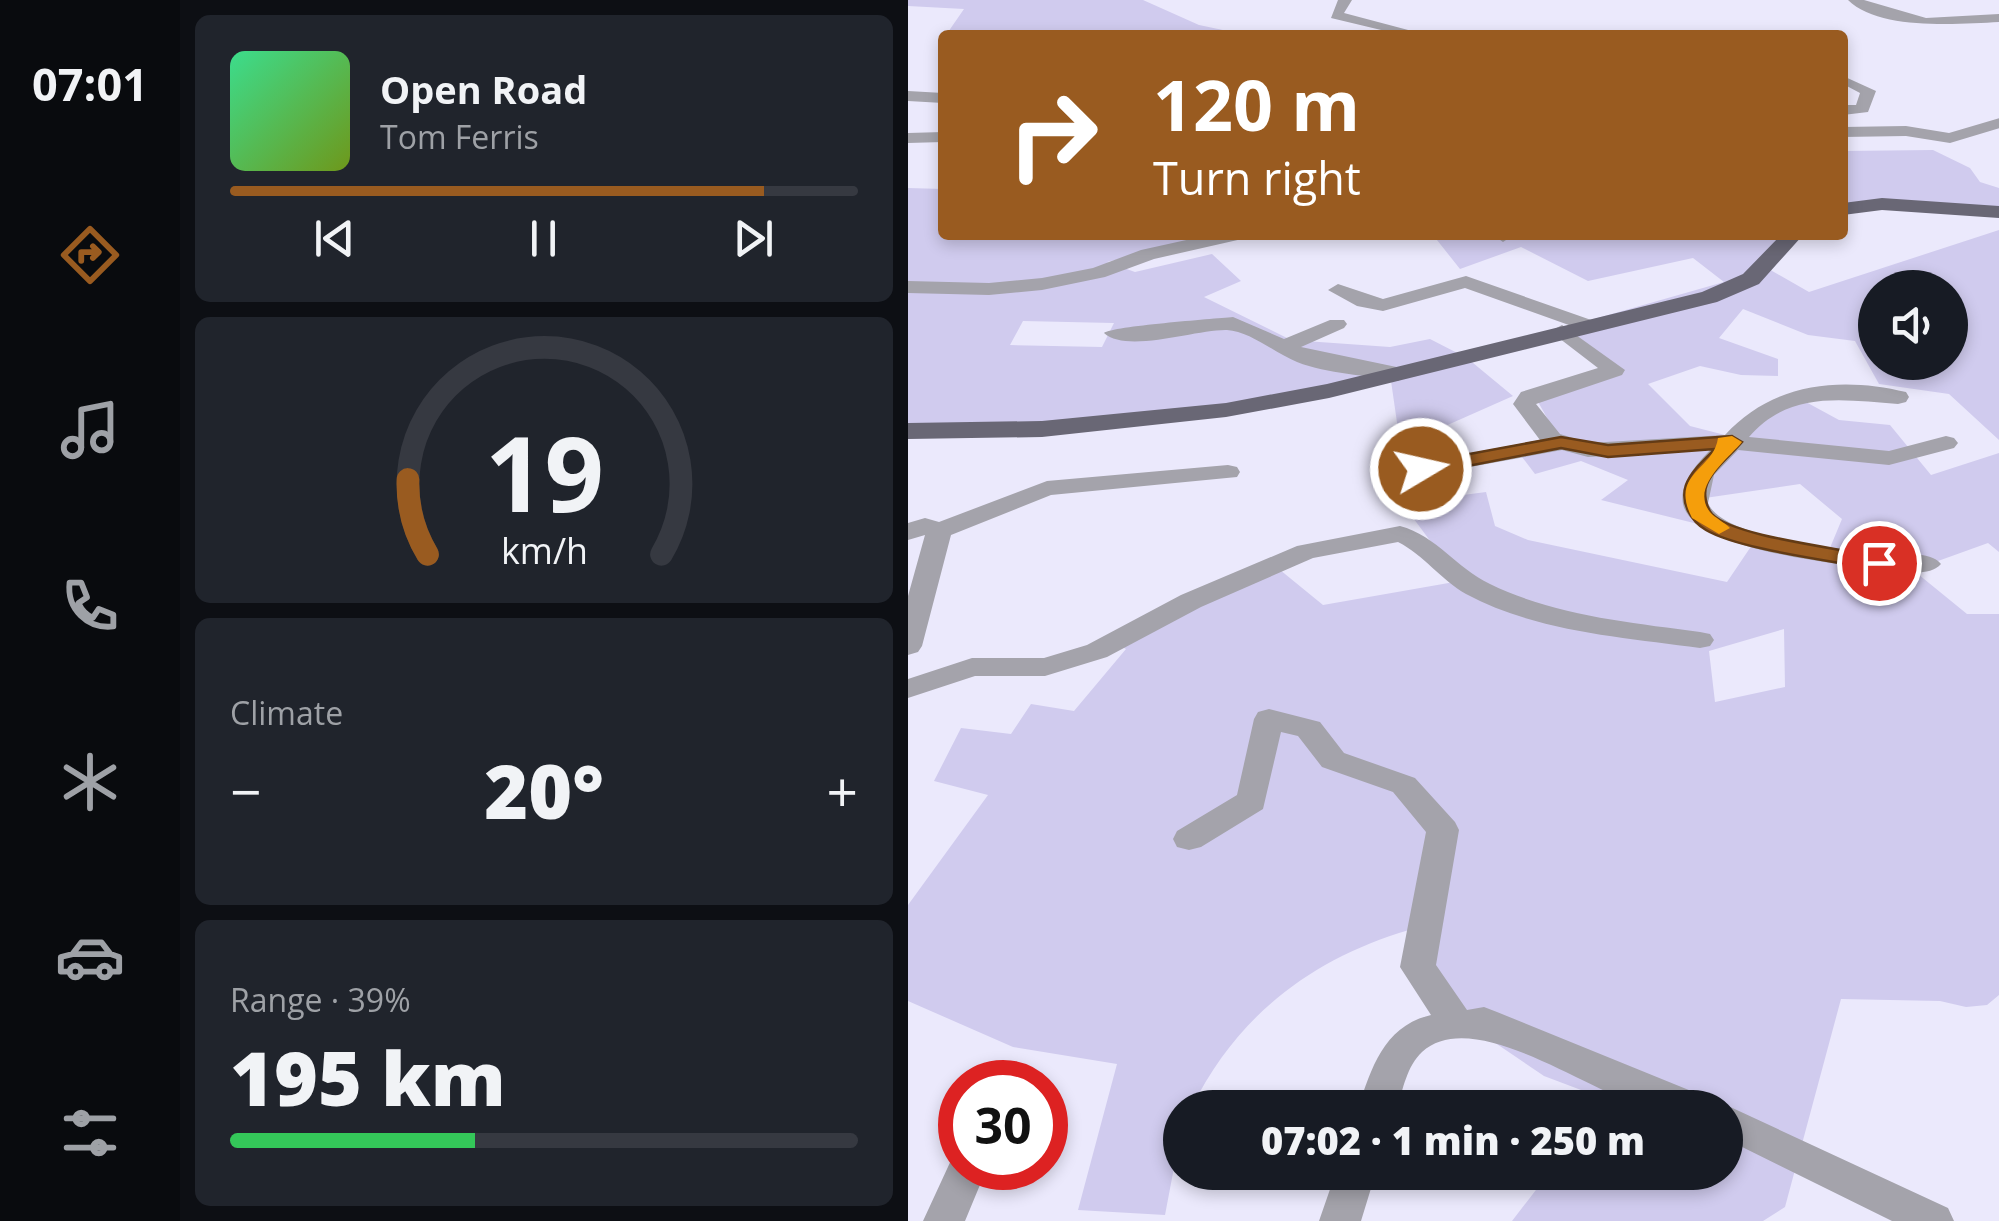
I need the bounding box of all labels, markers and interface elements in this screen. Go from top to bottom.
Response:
text: 07:01 [32,53,148,114]
text: 120 m [1153,56,1360,152]
text: Open Road [380,63,587,115]
icon: right [988,70,1118,200]
text: Tom Ferris [380,115,539,158]
text: Turn right [1153,147,1361,208]
icon: previous [307,211,362,266]
icon: pause [516,211,571,266]
icon: next [726,211,781,266]
icon: directions [55,220,125,290]
map controls [1858,270,1968,380]
button: sound [1858,270,1968,380]
icon: music [55,395,125,465]
text: 19 [485,401,603,542]
position arrow [1369,417,1473,521]
pin [1837,521,1922,606]
text: km/h [501,526,587,574]
icon: arrive [1852,536,1907,591]
icon: phone [55,571,125,641]
text: Climate [230,691,343,734]
text: 20° [484,739,604,841]
icon: climate [55,747,125,817]
text: − [230,753,261,828]
text: + [827,753,858,828]
icon: car [55,922,125,992]
text: Range · 39% [230,978,411,1021]
text: 195 km [230,1026,506,1128]
speed limit sign: 30 [938,1060,1068,1190]
icon: filters [55,1098,125,1168]
text: 07:02 · 1 min · 250 m [1261,1114,1645,1166]

